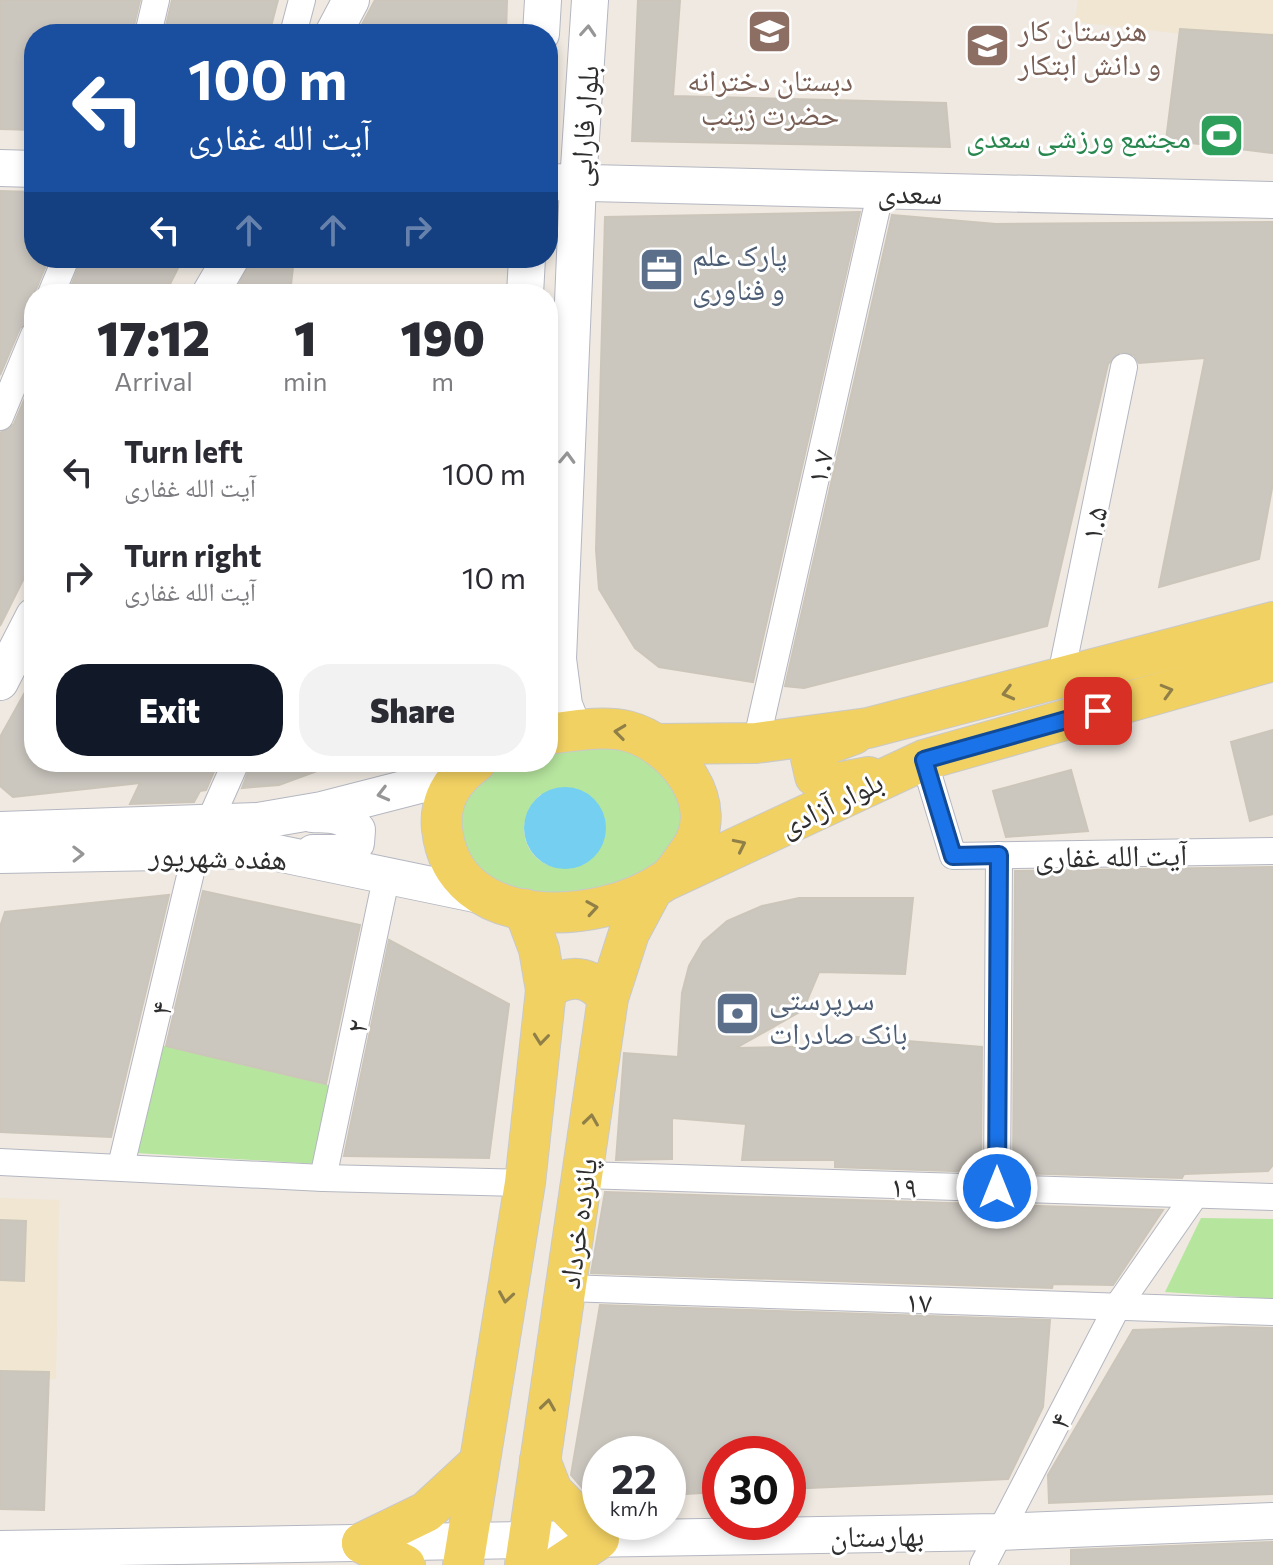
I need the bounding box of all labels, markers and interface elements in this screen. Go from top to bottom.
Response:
school or university icon: دبستان دخترانه حضرت زینب [746,8,794,56]
place label: هنرستان کار و دانش ابتکار [1017,10,1161,83]
school or university icon: هنرستان کار و دانش ابتکار [963,21,1011,69]
one-way arrow [579,24,596,37]
text: 100 m [188,43,347,112]
icon: left [56,56,160,160]
place label: دبستان دخترانه حضرت زینب [687,60,853,131]
street label: بلوار فارابی [559,64,607,188]
sports icon: مجتمع ورزشی سعدی [1198,111,1246,159]
text: آیت الله غفاری [188,113,371,157]
place label: مجتمع ورزشی سعدی [966,117,1191,157]
street label: سعدی [877,172,943,212]
icon: left [143,208,187,252]
icon: ahead [227,208,271,252]
icon: ahead [311,208,355,252]
icon: right [395,208,439,252]
place label: پارک علم و فناوری [692,235,787,308]
office icon: پارک علم و فناوری [637,246,685,294]
text: 17:12 [97,307,210,366]
text: 1 [294,307,316,366]
text: 190 [400,307,485,366]
text: Arrival [114,365,193,396]
text: min [283,365,327,396]
text: m [431,365,454,396]
text: Turn left [124,432,243,469]
street label: ۱.۷ [796,445,840,487]
icon: left [56,450,100,494]
one-way arrow [558,451,575,464]
text: 100 m [442,454,526,491]
text: آیت الله غفاری [124,471,256,502]
street label: ۱.۵ [1070,503,1114,543]
text: Turn right [124,536,261,573]
icon: right [56,554,100,598]
text: 10 m [462,558,526,595]
text: آیت الله غفاری [124,575,256,606]
button: Exit [56,664,283,756]
button: Share [299,664,526,756]
pin [1064,677,1132,745]
one-way arrow [1002,683,1016,700]
one-way arrow [1160,684,1174,700]
icon: arrive [1076,689,1120,733]
one-way arrow [613,723,626,740]
street label: بلوار آزادی [772,761,889,845]
one-way arrow [376,785,390,802]
street label: هفده شهریور [147,834,288,877]
street label: آیت الله غفاری [1035,834,1189,876]
one-way arrow [731,839,746,855]
one-way arrow [72,845,85,862]
one-way arrow [585,901,599,918]
place label: سرپرستی بانک صادرات [769,979,908,1050]
bank icon: سرپرستی بانک صادرات [714,990,762,1038]
street label: ۴ [139,997,179,1019]
street label: ۲ [336,1016,374,1036]
one-way arrow [532,1033,549,1046]
one-way arrow [582,1113,599,1127]
position arrow [955,1146,1039,1230]
street label: پانزده خرداد [549,1155,606,1291]
street label: ۱۹ [890,1166,918,1204]
street label: ۱۷ [905,1281,933,1319]
one-way arrow [499,1290,516,1304]
one-way arrow [539,1398,556,1412]
street label: ۴ [1039,1405,1077,1435]
speed limit sign: 30 [702,1436,806,1540]
text: 22 [611,1453,657,1502]
text: km/h [610,1496,658,1520]
street label: بهارستان [829,1515,925,1555]

